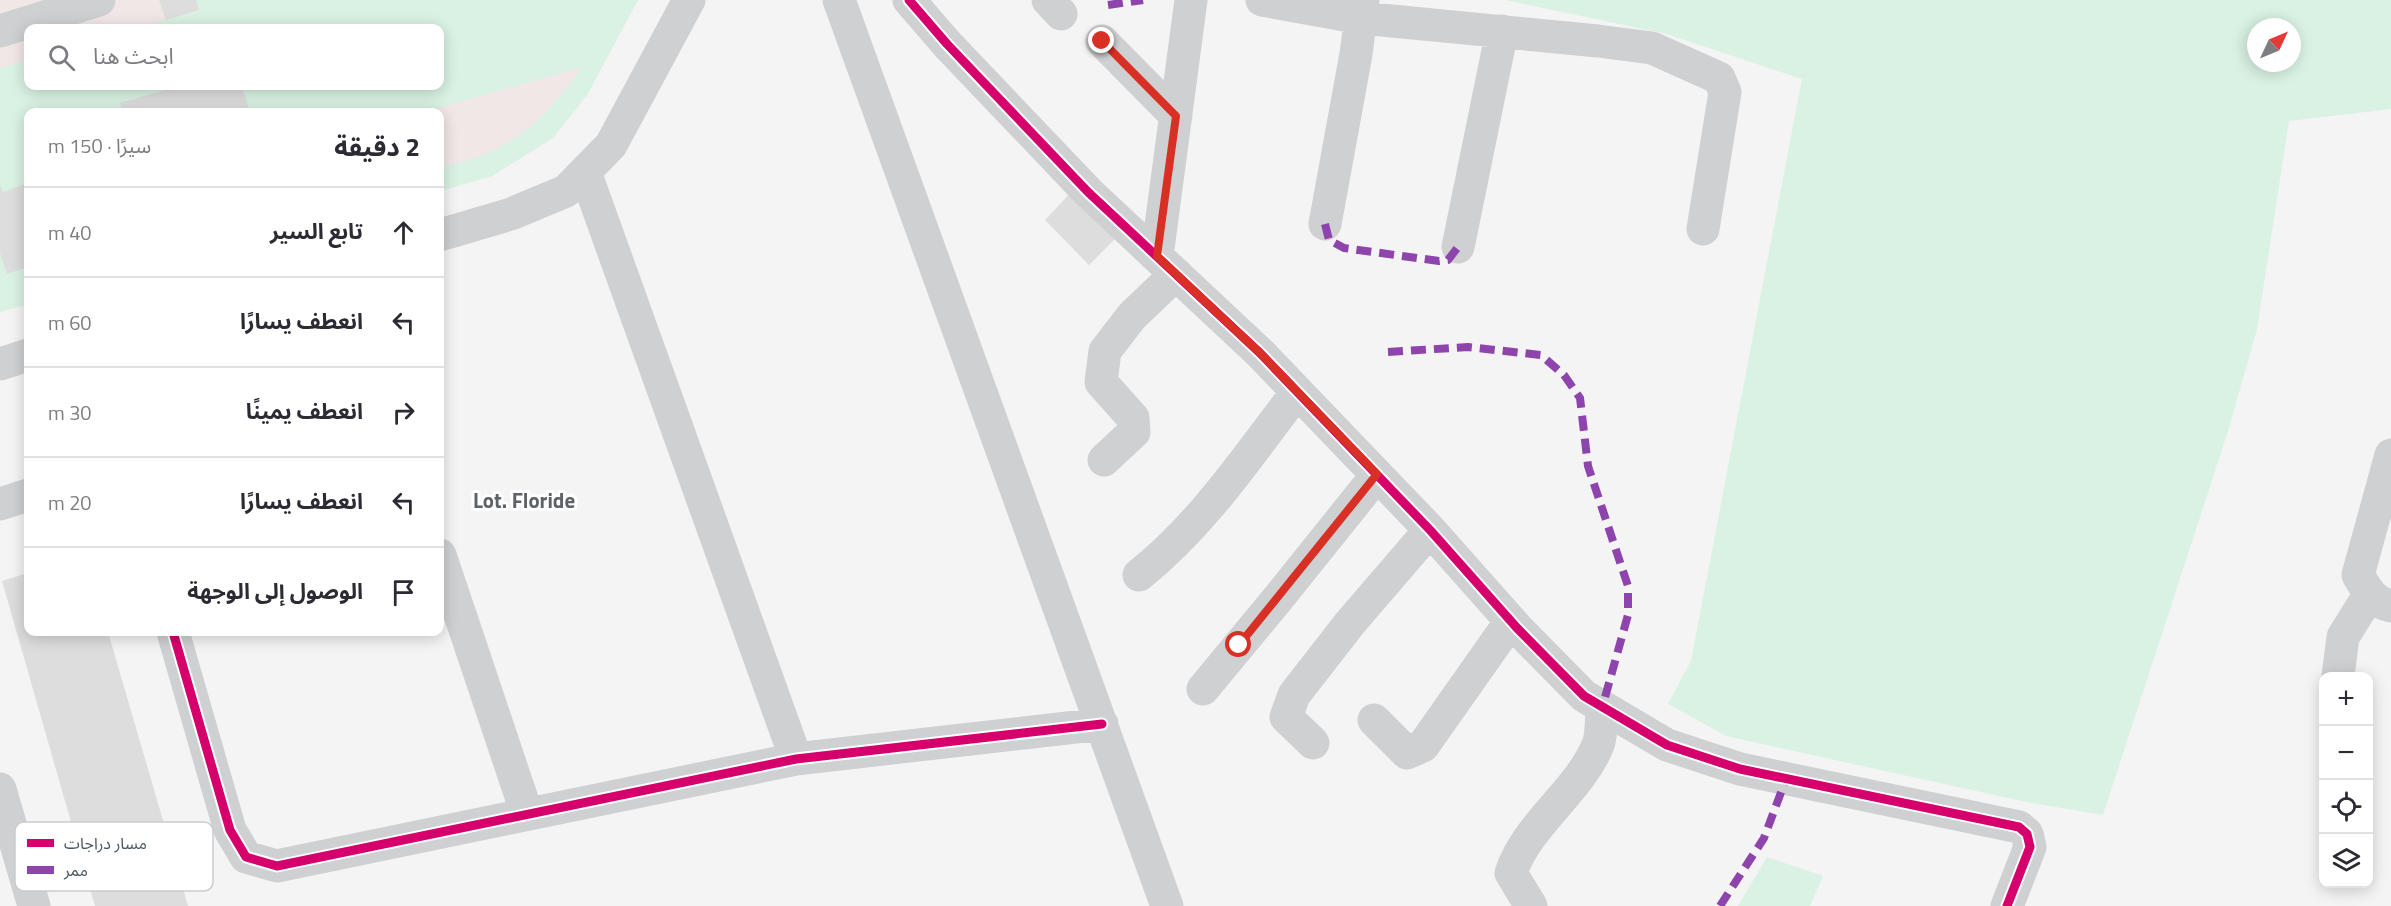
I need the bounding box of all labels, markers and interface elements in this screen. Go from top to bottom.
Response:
north arrow [2247,18,2301,72]
search box [24,24,444,90]
route end [1088,27,1114,53]
text: ابحث هنا [93,39,174,73]
icon: search [45,41,78,74]
text: 2 دقيقة [334,127,420,166]
text: سيرًا · 150 m [48,130,151,161]
text: تابع السير [270,214,363,248]
icon: ahead [387,216,420,249]
text: 40 m [48,217,92,248]
text: انعطف يسارًا [240,304,363,338]
icon: left [387,306,420,339]
text: 60 m [48,307,92,338]
text: انعطف يمينًا [246,394,363,428]
icon: right [387,396,420,429]
text: 30 m [48,397,92,428]
text: انعطف يسارًا [240,484,363,518]
district label: Lot. Floride [473,484,575,516]
icon: left [387,486,420,519]
text: 20 m [48,487,92,518]
text: الوصول إلى الوجهة [187,574,363,608]
icon: arrive [387,576,420,609]
route start [1225,631,1251,657]
map controls [2319,672,2373,888]
button: + [2319,672,2373,726]
button: − [2319,726,2373,780]
button: locate [2319,780,2373,834]
legend [15,822,213,891]
text: مسار دراجات [64,831,147,855]
button: layers [2319,834,2373,888]
text: ممر [63,858,88,882]

